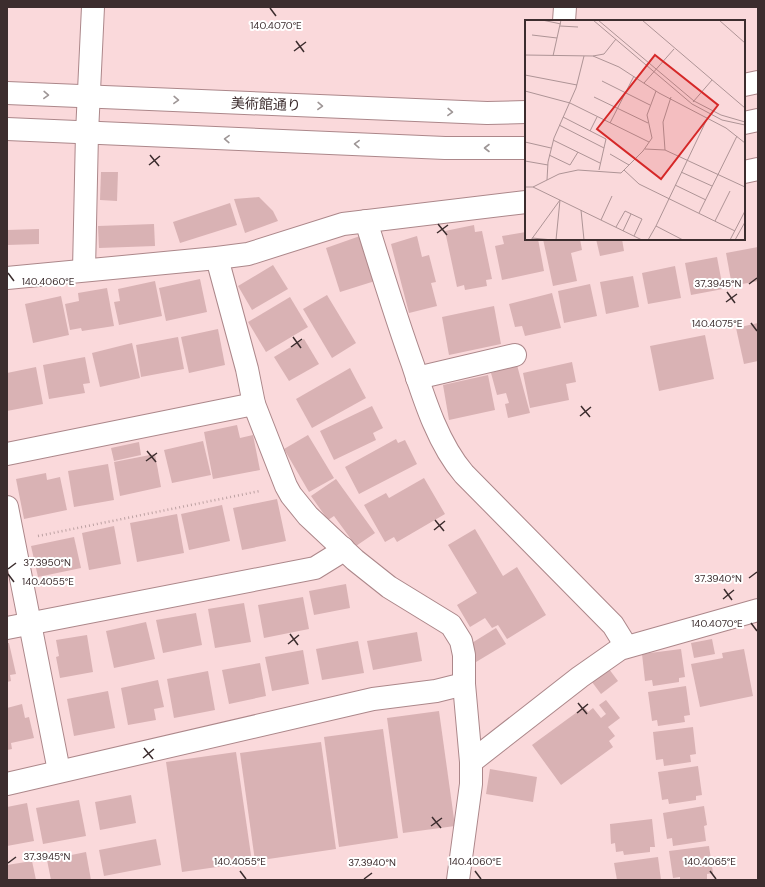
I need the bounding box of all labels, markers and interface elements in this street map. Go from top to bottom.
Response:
text: 140.4070°E [250,19,302,32]
inset map [525,20,745,240]
one-way arrow [43,90,49,99]
street label: 美術館通り [231,94,301,114]
one-way arrow [173,96,179,104]
one-way arrow [317,102,323,111]
one-way arrow [447,107,453,116]
one-way arrow [224,134,230,143]
one-way arrow [354,140,360,148]
one-way arrow [484,144,490,152]
text: 140.4060°E [22,275,75,288]
text: 37.3945°N [695,277,742,290]
text: 140.4075°E [692,317,743,330]
text: 37.3950°N [23,556,71,569]
text: 37.3940°N [694,572,742,585]
text: 140.4055°E [22,575,74,588]
text: 140.4070°E [691,617,743,630]
text: 37.3945°N [24,850,71,863]
text: 140.4055°E [214,855,266,868]
text: 140.4060°E [449,855,502,868]
text: 140.4065°E [684,855,736,868]
text: 37.3940°N [348,856,396,869]

